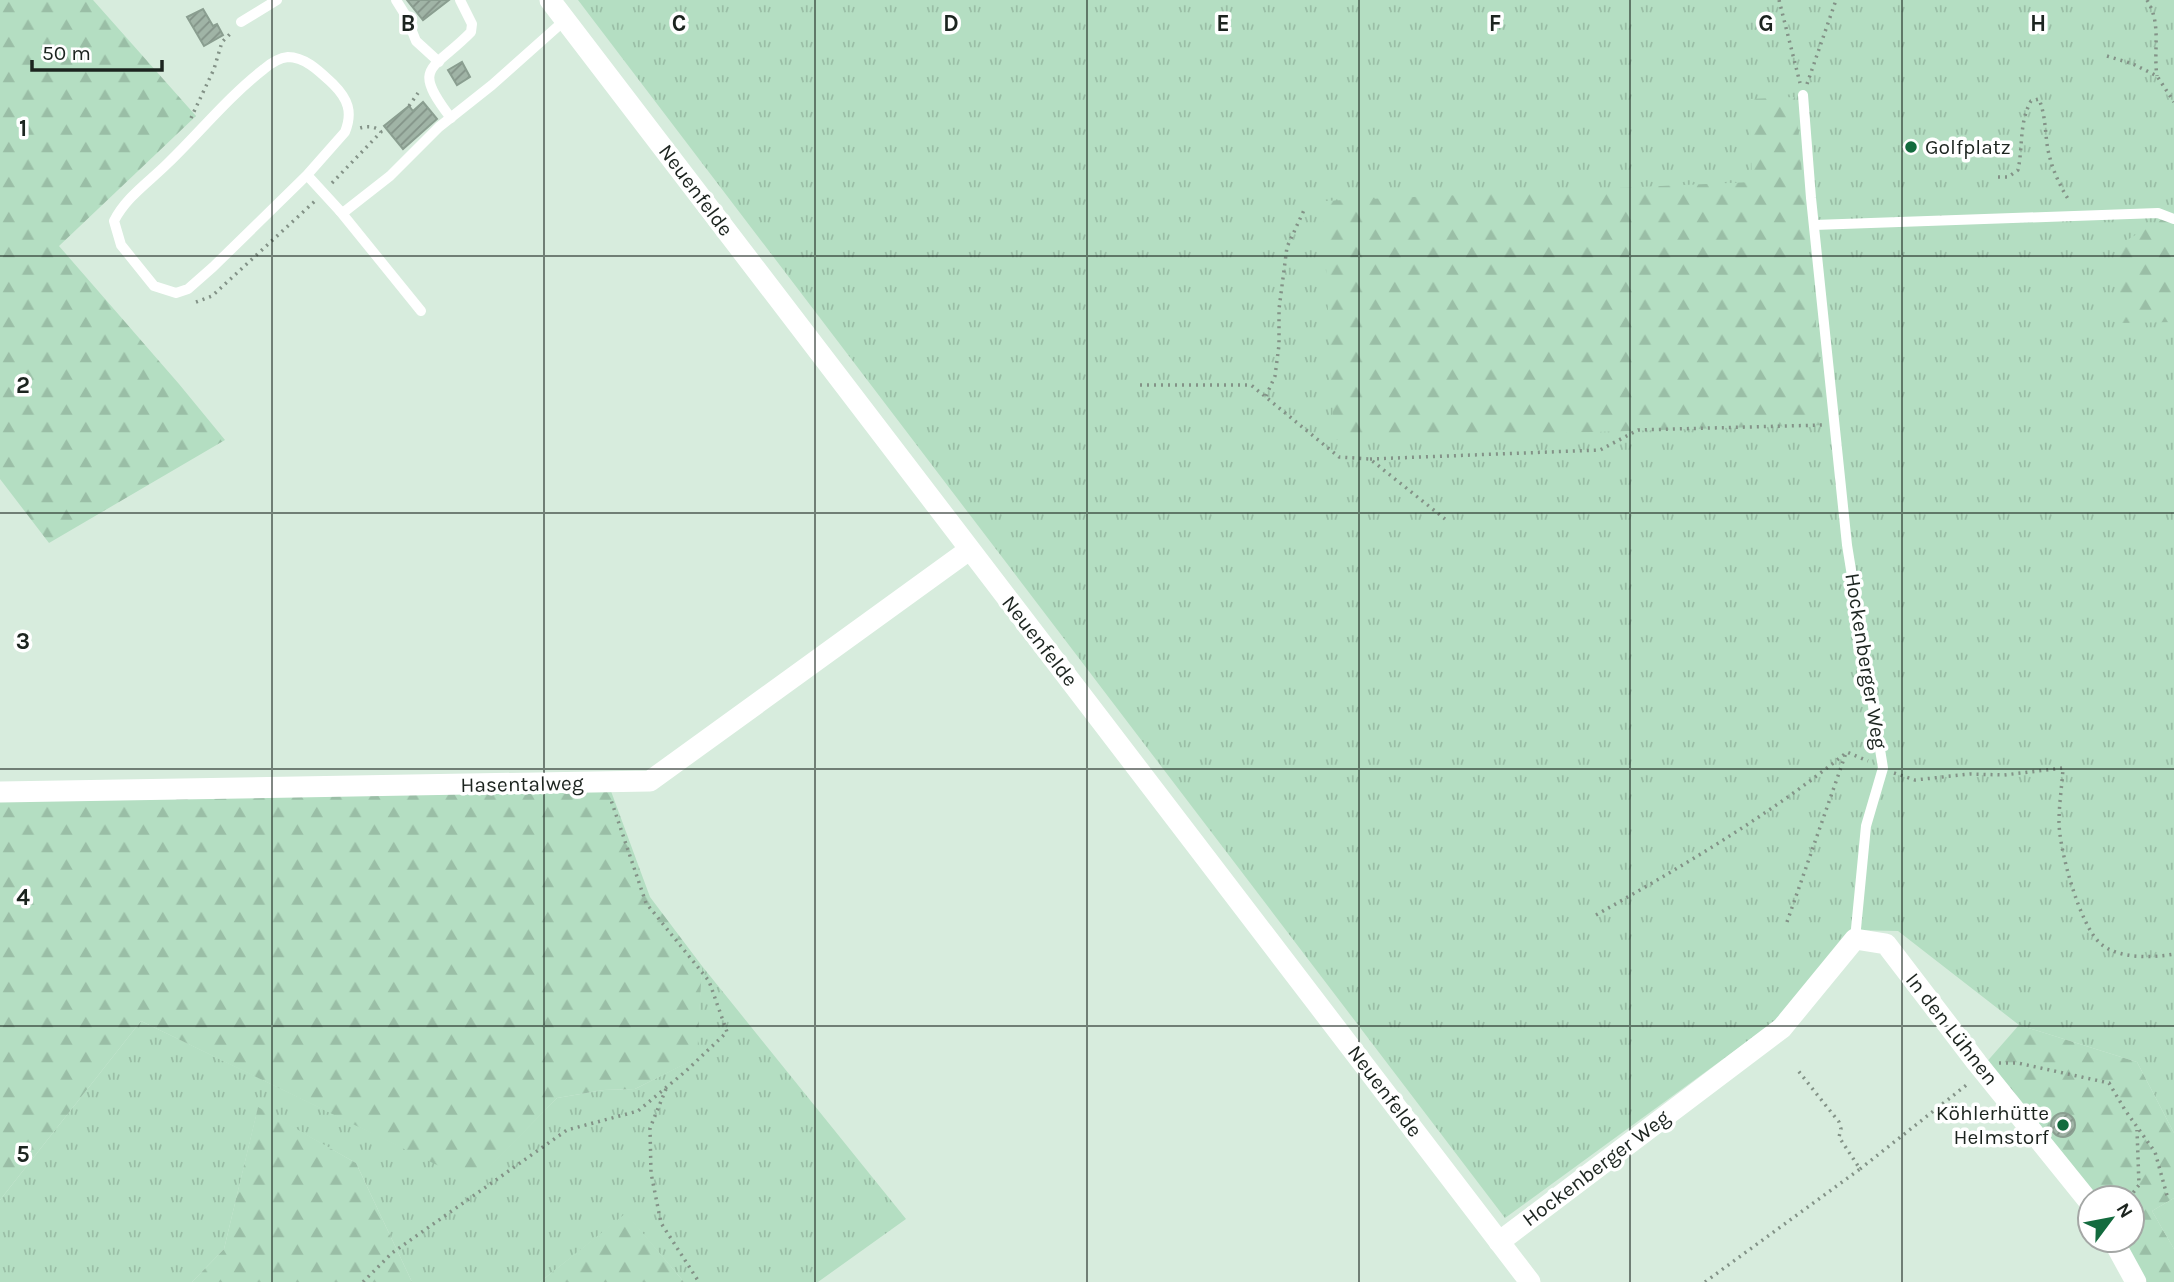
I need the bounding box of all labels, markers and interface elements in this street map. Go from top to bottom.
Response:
text: B [401,10,415,37]
text: C [672,10,686,37]
text: D [943,10,959,37]
text: E [1216,10,1230,37]
text: F [1489,10,1501,37]
text: G [1758,10,1774,37]
text: H [2030,10,2046,37]
scale bar [32,28,161,72]
text: 50 m [42,41,91,65]
text: 1 [19,115,27,142]
place label: Golfplatz [1925,135,2011,159]
street label: Neuenfelde [654,139,738,241]
marker: Golfplatz [1903,139,1919,155]
text: 2 [16,372,30,399]
street label: Hockenberger Weg [1840,571,1892,751]
street label: Neuenfelde [997,591,1083,691]
text: 3 [16,628,30,655]
street label: Hasentalweg [460,771,584,797]
text: 4 [16,884,30,911]
street label: In den Lühnen [1901,968,2003,1090]
street label: Neuenfelde [1343,1040,1427,1142]
place label: Köhlerhütte Helmstorf [1936,1101,2050,1149]
street label: Hockenberger Weg [1518,1105,1674,1231]
marker: Köhlerhütte Helmstorf [2055,1117,2071,1133]
text: 5 [16,1141,30,1168]
north arrow [2076,1184,2146,1254]
text: N [2112,1199,2138,1222]

